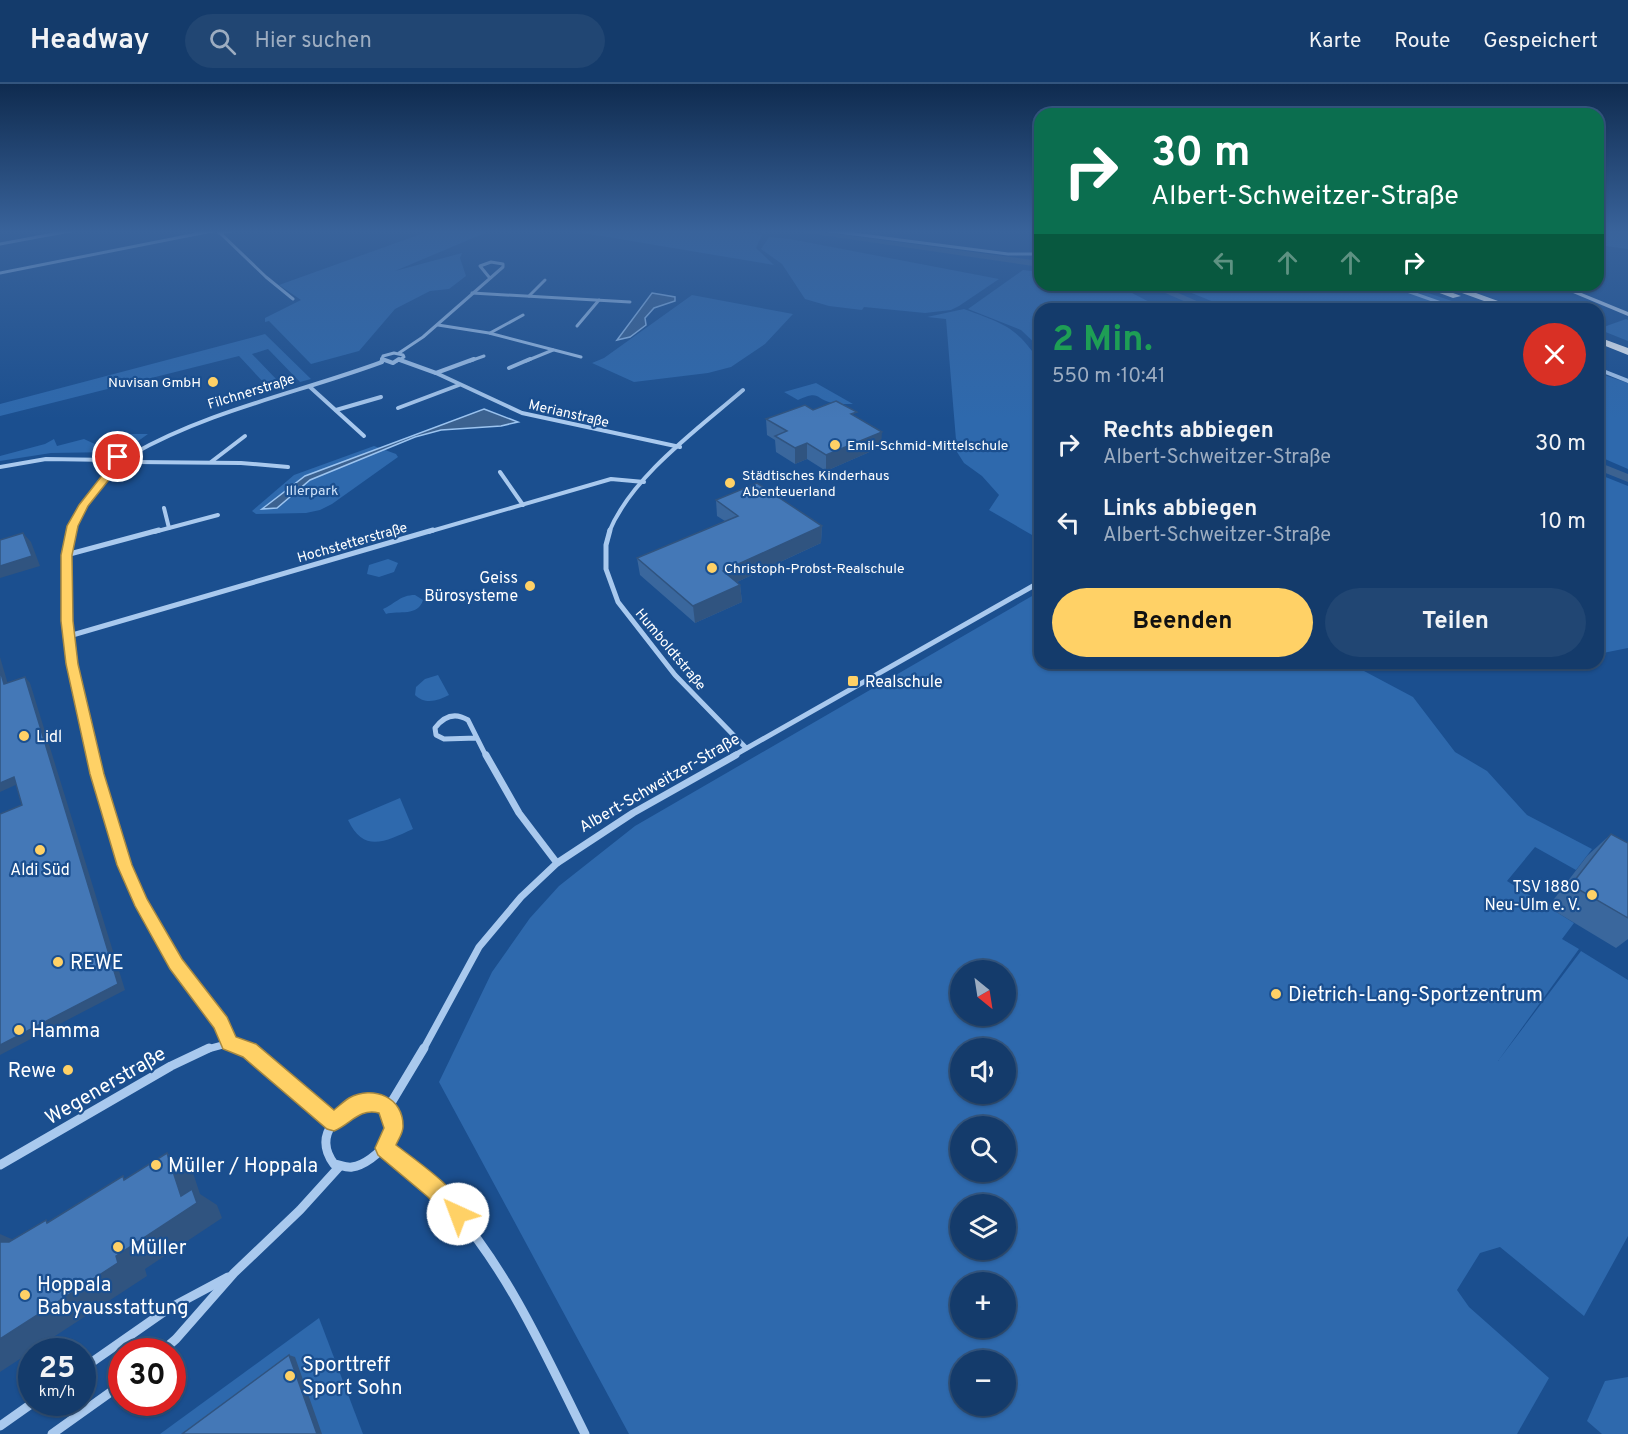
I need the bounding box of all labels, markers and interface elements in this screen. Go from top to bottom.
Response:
search box [185,14,605,68]
text: Headway [30,23,149,59]
icon: search [206,25,239,58]
text: Hier suchen [254,28,372,55]
text: Karte [1309,28,1361,55]
text: Route [1394,28,1450,55]
text: Gespeichert [1483,28,1598,55]
text: 30 m [1151,128,1250,181]
icon: right [1052,132,1130,210]
text: Albert-Schweitzer-Straße [1151,180,1459,214]
icon: left [1208,246,1241,279]
icon: ahead [1271,246,1304,279]
icon: ahead [1334,246,1367,279]
icon: right [1397,246,1430,279]
text: 2 Min. [1052,318,1153,364]
button: close [1523,323,1586,386]
text: 550 m · 10:41 [1052,364,1165,390]
street label: Filchnerstraße [206,371,297,414]
place label: Nuvisan GmbH [108,375,201,392]
marker: Nuvisan GmbH [206,375,220,389]
street label: Merianstraße [527,397,611,432]
text: Rechts abbiegen [1103,418,1274,445]
icon: right [1052,428,1085,461]
pin [92,431,143,482]
text: 30 m [1535,431,1586,458]
marker: Emil-Schmid-Mittelschule [828,438,842,452]
place label: Emil-Schmid-Mittelschule [847,438,1008,455]
icon: arrive [101,440,134,473]
text: Albert-Schweitzer-Straße [1103,445,1331,471]
place label: Städtisches Kinderhaus Abenteuerland [742,468,890,501]
marker: Städtisches Kinderhaus Abenteuerland [723,476,737,490]
park label: Illerpark [286,483,338,500]
text: Links abbiegen [1103,496,1257,523]
icon: left [1052,506,1085,539]
text: 10 m [1540,509,1586,536]
street label: Hochstetterstraße [295,520,409,567]
text: Albert-Schweitzer-Straße [1103,523,1331,549]
marker: Christoph-Probst-Realschule [705,561,719,575]
place label: Christoph-Probst-Realschule [724,561,904,578]
place label: Geiss Bürosysteme [424,569,518,607]
marker: Geiss Bürosysteme [523,579,537,593]
button: Beenden [1052,588,1313,657]
button: Teilen [1325,588,1586,657]
street label: Humboldtstraße [631,606,709,694]
place label: Realschule [865,673,943,693]
marker: Realschule [846,674,860,688]
place label: Lidl [36,728,62,748]
marker: Lidl [17,729,31,743]
street label: Albert-Schweitzer-Straße [576,729,744,838]
marker: Aldi Süd [33,843,47,857]
place label: Aldi Süd [10,861,70,881]
place label: TSV 1880 Neu-Ulm e. V. [1484,878,1580,916]
marker: TSV 1880 Neu-Ulm e. V. [1585,888,1599,902]
place label: REWE [70,951,124,977]
marker: REWE [51,955,65,969]
north arrow [950,960,1016,1026]
map controls [950,960,1016,1416]
place label: Dietrich-Lang-Sportzentrum [1288,983,1543,1009]
marker: Dietrich-Lang-Sportzentrum [1269,987,1283,1001]
place label: Hamma [31,1019,100,1045]
marker: Hamma [12,1023,26,1037]
button: sound [950,1038,1016,1104]
street label: Wegenerstraße [41,1042,171,1132]
place label: Rewe [8,1059,56,1085]
marker: Rewe [61,1063,75,1077]
button: search [950,1116,1016,1182]
place label: Müller / Hoppala [168,1154,318,1180]
marker: Müller / Hoppala [149,1158,163,1172]
position arrow [426,1182,490,1246]
button: layers [950,1194,1016,1260]
place label: Müller [130,1236,187,1262]
marker: Müller [111,1240,125,1254]
button: + [950,1272,1016,1338]
place label: Hoppala Babyausstattung [37,1273,189,1322]
marker: Hoppala Babyausstattung [18,1288,32,1302]
speed limit sign: 30 [108,1338,186,1416]
button: − [950,1350,1016,1416]
text: 25 [39,1351,75,1388]
place label: Sporttreff Sport Sohn [302,1353,403,1402]
marker: Sporttreff Sport Sohn [283,1369,297,1383]
text: km/h [39,1383,75,1402]

